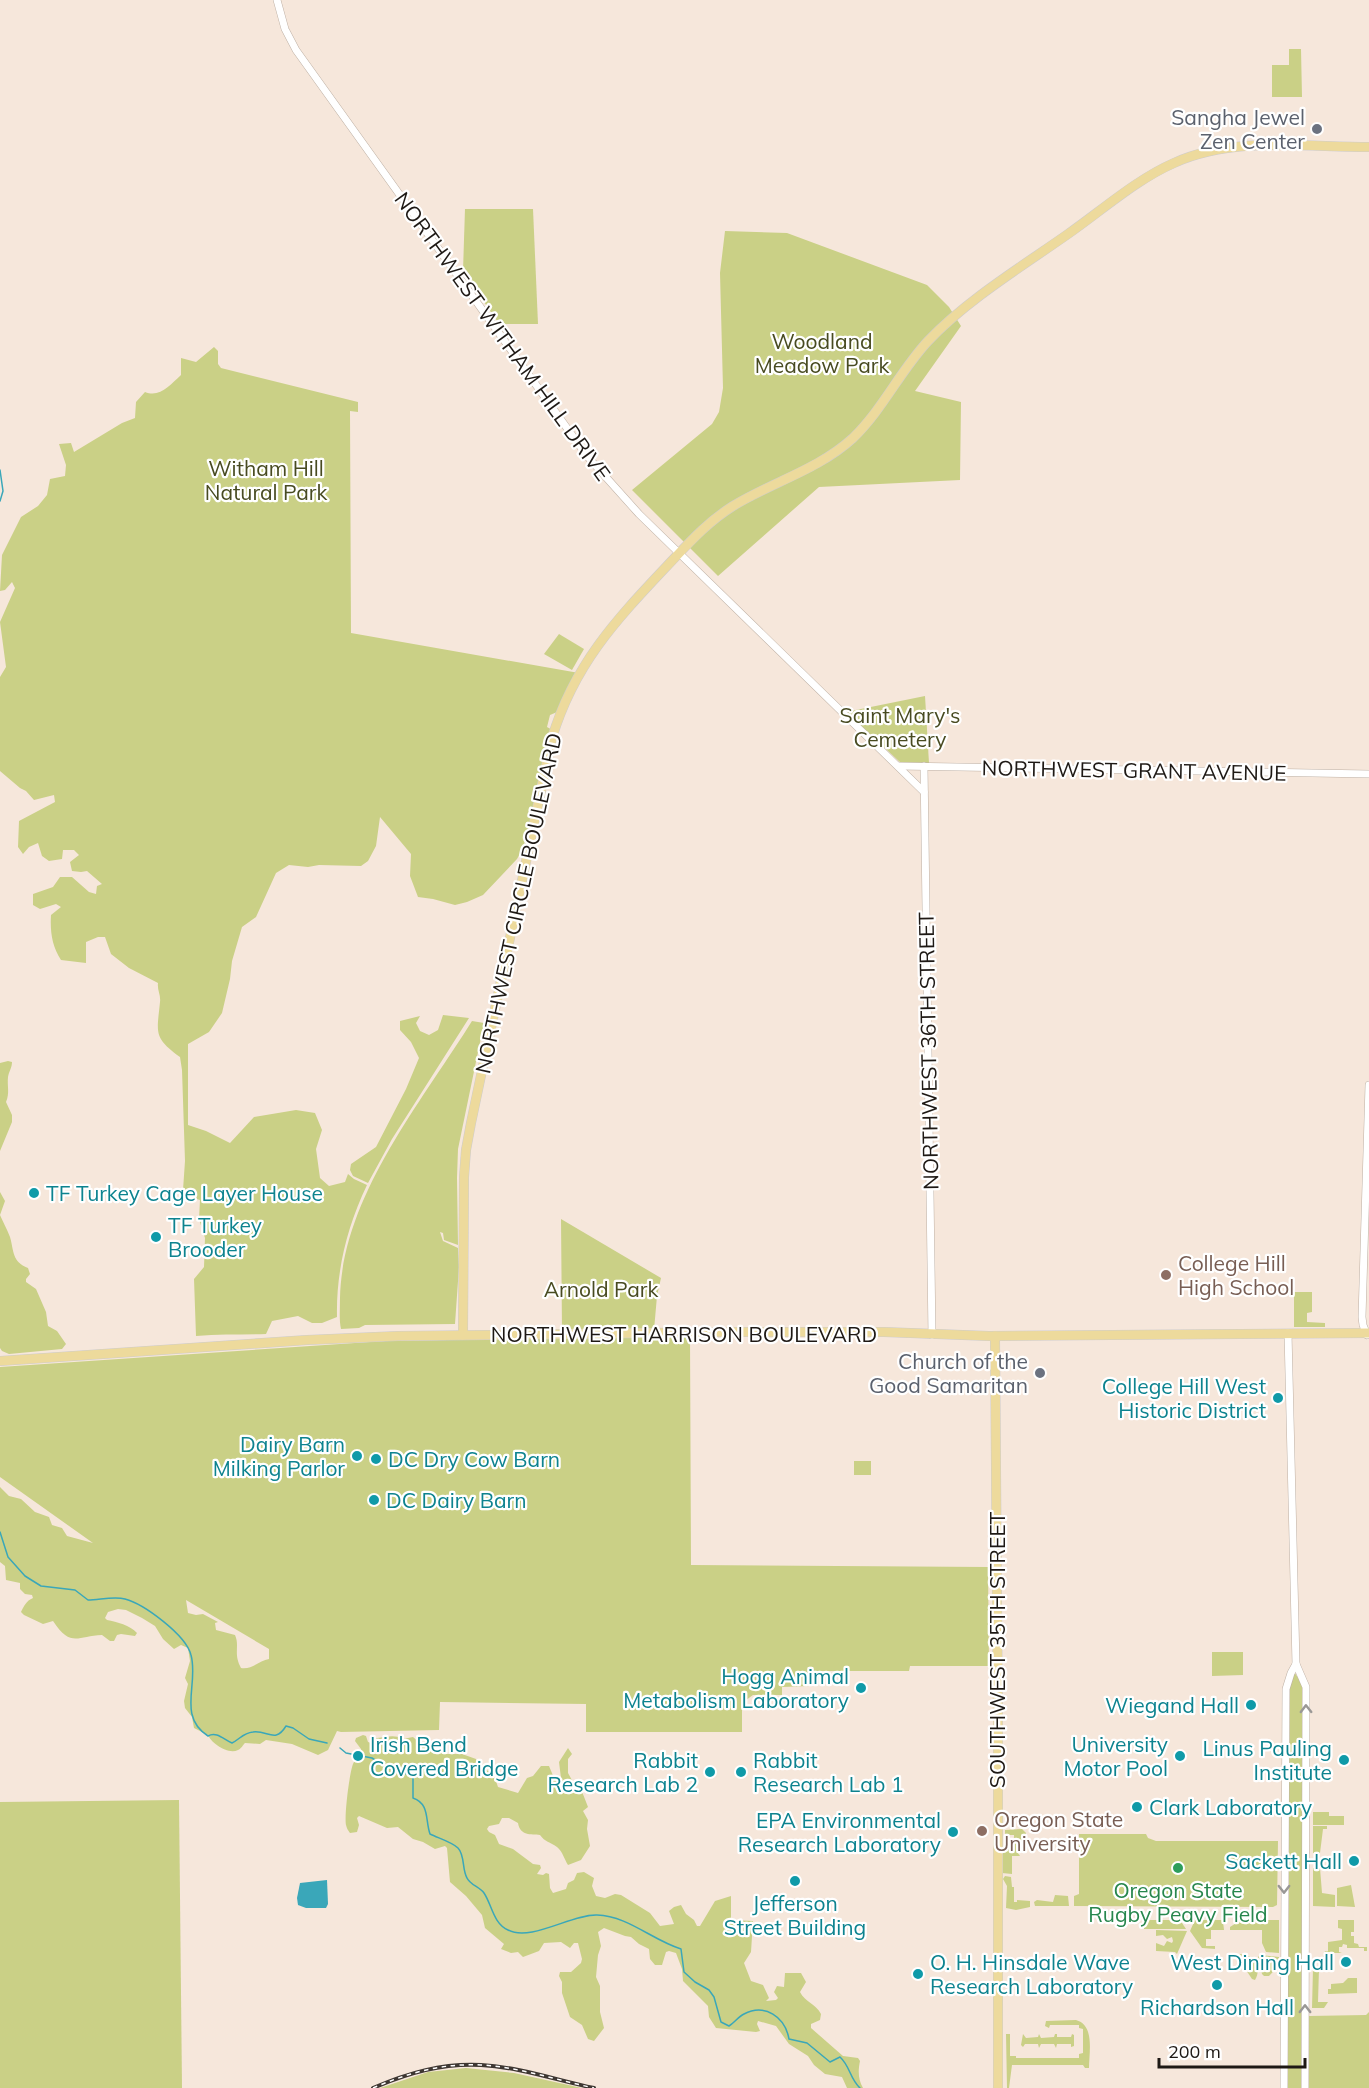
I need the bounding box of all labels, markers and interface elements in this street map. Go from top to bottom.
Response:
place label: Sangha Jewel Zen Center [1171,104,1305,154]
marker: Sangha Jewel Zen Center [1310,122,1324,136]
street label: NORTHWEST WITHAM HILL DRIVE [390,187,616,485]
park label: Woodland Meadow Park [755,328,889,378]
park label: Witham Hill Natural Park [205,455,327,505]
park label: Saint Mary's Cemetery [840,702,960,752]
street label: NORTHWEST CIRCLE BOULEVARD [469,730,567,1076]
street label: NORTHWEST GRANT AVENUE [981,754,1287,786]
street label: NORTHWEST 36TH STREET [913,912,943,1190]
place label: TF Turkey Cage Layer House [46,1180,323,1206]
marker: TF Turkey Cage Layer House [27,1186,41,1200]
place label: TF Turkey Brooder [168,1212,262,1262]
marker: TF Turkey Brooder [149,1230,163,1244]
place label: College Hill High School [1178,1250,1294,1300]
marker: College Hill High School [1159,1268,1173,1282]
park label: Arnold Park [544,1276,659,1302]
street label: NORTHWEST HARRISON BOULEVARD [491,1321,877,1347]
place label: Church of the Good Samaritan [869,1348,1028,1398]
marker: Church of the Good Samaritan [1033,1366,1047,1380]
place label: College Hill West Historic District [1102,1373,1266,1423]
marker: College Hill West Historic District [1271,1391,1285,1405]
place label: Dairy Barn Milking Parlor [213,1431,345,1481]
place label: DC Dry Cow Barn [388,1446,560,1472]
marker: Dairy Barn Milking Parlor [350,1449,364,1463]
marker: DC Dry Cow Barn [369,1452,383,1466]
place label: DC Dairy Barn [386,1487,527,1513]
marker: DC Dairy Barn [367,1493,381,1507]
street label: SOUTHWEST 35TH STREET [984,1512,1010,1788]
place label: Hogg Animal Metabolism Laboratory [623,1663,849,1713]
marker: Hogg Animal Metabolism Laboratory [854,1681,868,1695]
place label: Wiegand Hall [1105,1692,1239,1718]
marker: Wiegand Hall [1244,1698,1258,1712]
one-way arrow [1300,1704,1312,1713]
place label: Irish Bend Covered Bridge [370,1731,518,1781]
place label: University Motor Pool [1064,1731,1168,1781]
place label: Linus Pauling Institute [1202,1735,1332,1785]
place label: Rabbit Research Lab 2 [547,1747,698,1797]
place label: Rabbit Research Lab 1 [753,1747,904,1797]
marker: Irish Bend Covered Bridge [351,1749,365,1763]
marker: University Motor Pool [1173,1749,1187,1763]
marker: Linus Pauling Institute [1337,1753,1351,1767]
marker: Rabbit Research Lab 2 [703,1765,717,1779]
marker: Rabbit Research Lab 1 [734,1765,748,1779]
place label: Clark Laboratory [1149,1794,1312,1820]
marker: Clark Laboratory [1130,1800,1144,1814]
place label: Oregon State University [994,1806,1123,1856]
place label: EPA Environmental Research Laboratory [738,1807,941,1857]
marker: Oregon State University [975,1824,989,1838]
marker: EPA Environmental Research Laboratory [946,1825,960,1839]
place label: Sackett Hall [1225,1848,1342,1874]
marker: Sackett Hall [1347,1854,1361,1868]
marker: Oregon State Rugby Peavy Field [1171,1861,1185,1875]
marker: Jefferson Street Building [788,1874,802,1888]
place label: Oregon State Rugby Peavy Field [1088,1877,1268,1927]
one-way arrow [1278,1884,1290,1893]
place label: Jefferson Street Building [724,1890,866,1940]
place label: O. H. Hinsdale Wave Research Laboratory [930,1949,1133,1999]
place label: West Dining Hall [1170,1949,1334,1975]
marker: West Dining Hall [1339,1955,1353,1969]
marker: O. H. Hinsdale Wave Research Laboratory [911,1967,925,1981]
marker: Richardson Hall [1210,1978,1224,1992]
place label: Richardson Hall [1140,1994,1294,2020]
one-way arrow [1299,2004,1311,2013]
scale bar [1159,2031,1304,2069]
text: 200 m [1168,2040,1221,2063]

